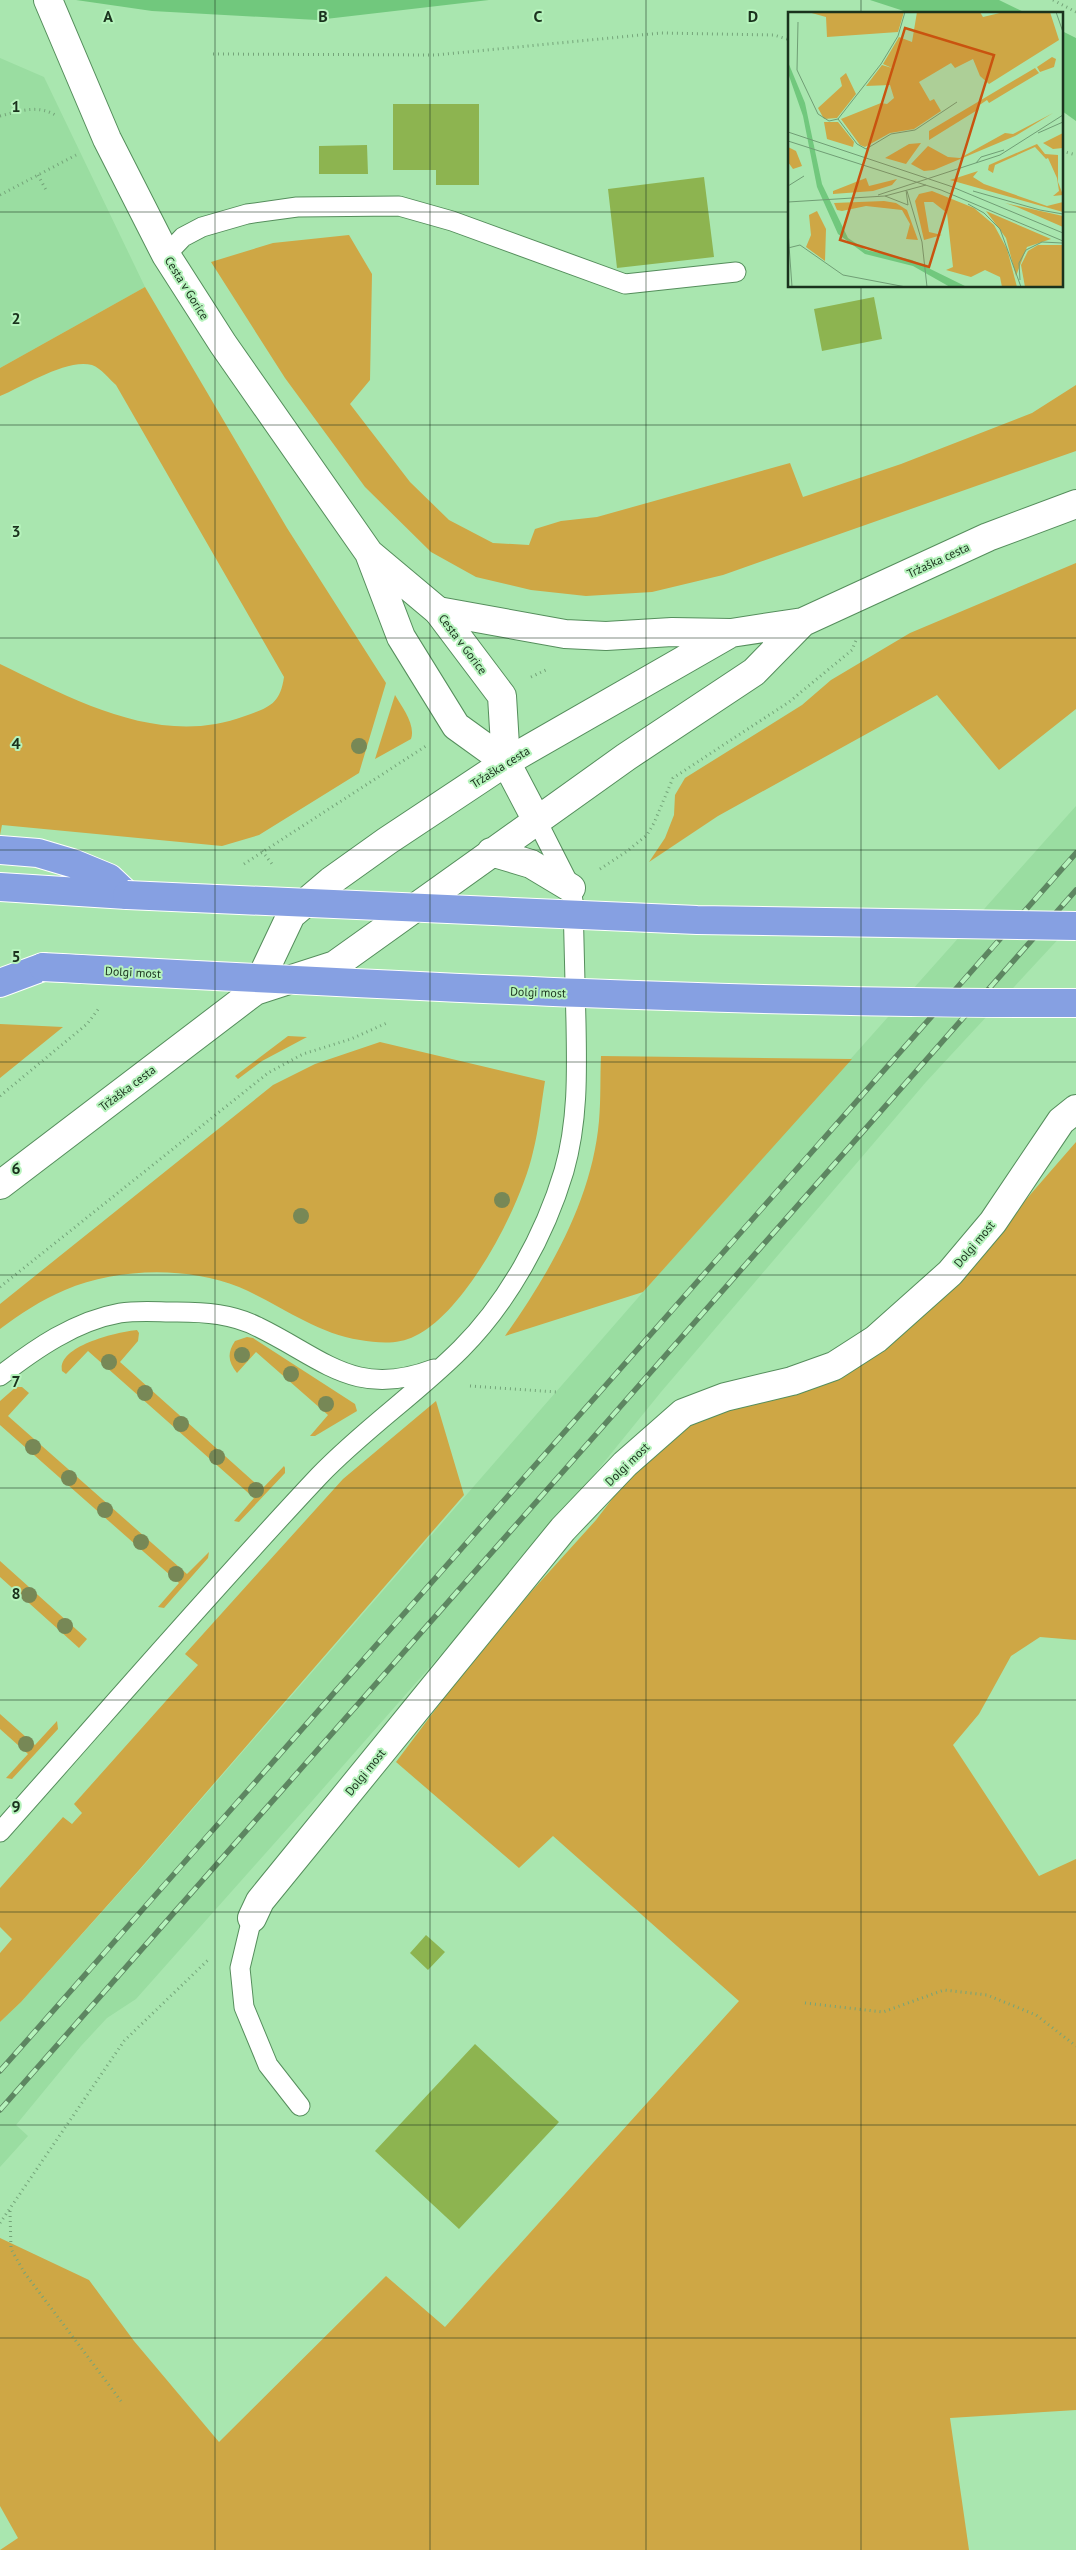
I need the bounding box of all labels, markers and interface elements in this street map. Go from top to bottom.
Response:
text: A [103,6,113,26]
text: B [318,6,328,26]
text: C [534,6,543,26]
text: D [748,6,758,26]
inset map [788,12,1064,288]
text: 1 [11,96,21,116]
street label: Cesta v Gorice [162,254,212,322]
text: 2 [11,308,21,328]
text: 3 [11,521,21,541]
street label: Tržaška cesta [904,539,972,581]
street label: Cesta v Gorice [435,611,491,677]
text: 4 [11,733,21,753]
street label: Tržaška cesta [468,743,532,791]
text: 5 [11,946,21,966]
street label: Dolgi most [105,963,161,981]
street label: Dolgi most [510,984,566,1000]
street label: Tržaška cesta [96,1062,158,1114]
text: 6 [11,1158,21,1178]
street label: Dolgi most [950,1218,998,1270]
text: 7 [11,1371,21,1391]
street label: Dolgi most [602,1439,652,1489]
text: 8 [11,1583,21,1603]
street label: Dolgi most [342,1746,388,1798]
text: 9 [11,1796,21,1816]

